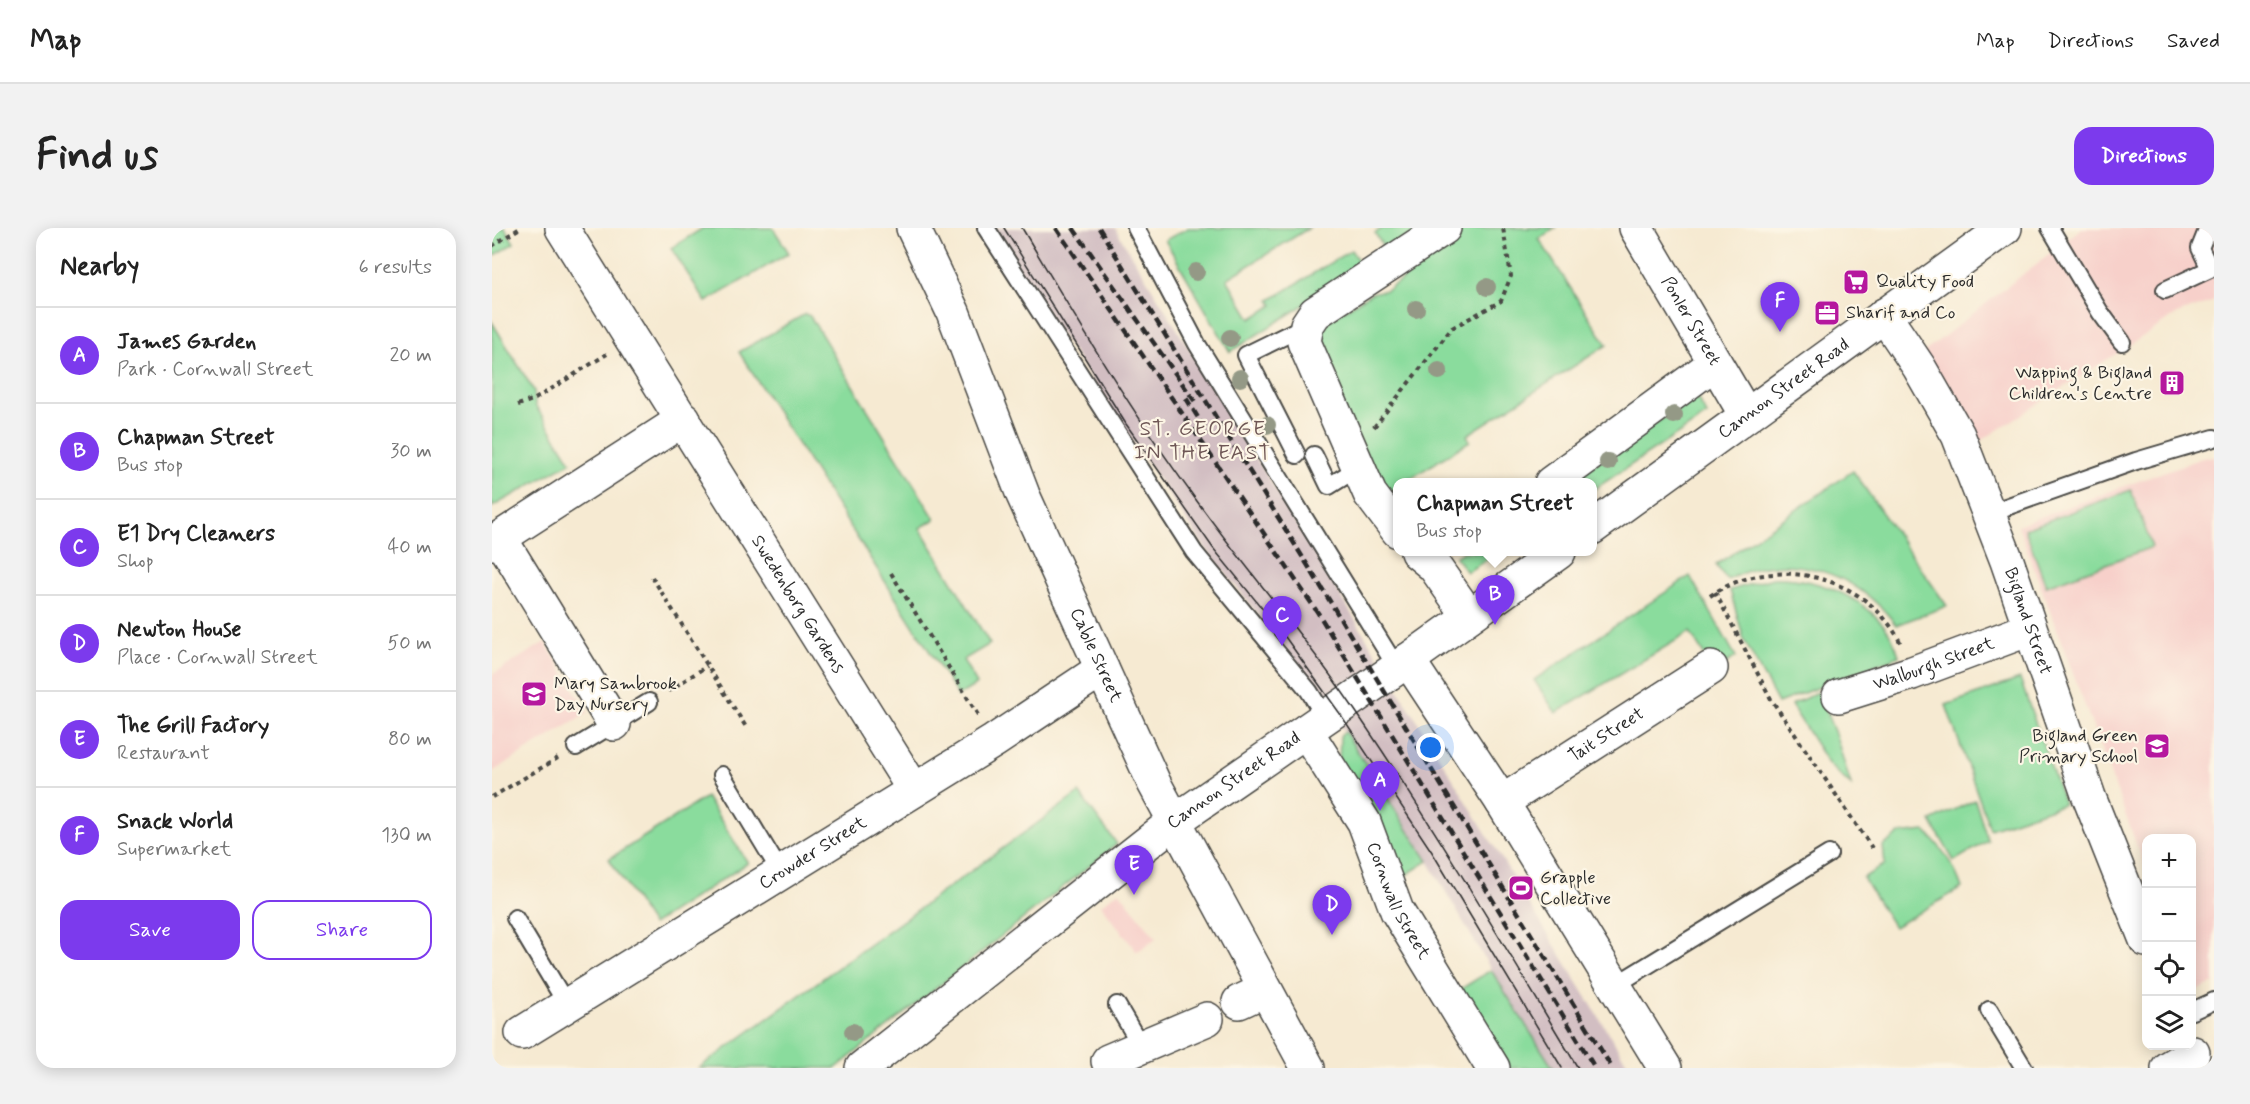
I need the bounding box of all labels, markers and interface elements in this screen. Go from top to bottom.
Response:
text: Map [30,23,81,60]
text: Map [1976,27,2015,55]
text: Directions [2048,27,2134,55]
text: Saved [2167,27,2220,55]
button: Directions [2074,127,2214,185]
text: Find us [36,129,158,184]
text: Nearby [60,250,139,284]
text: 6 results [359,254,432,281]
supermarket icon: Quality Food [1841,267,1871,297]
place label: Quality Food [1876,270,1974,294]
street label: Ponler Street [1655,272,1726,370]
pin: F [1760,282,1800,332]
office icon: Sharif and Co [1812,298,1842,328]
place label: Sharif and Co [1846,301,1955,325]
text: James Garden [117,328,256,356]
street label: Cannon Street Road [1713,333,1854,445]
text: A [73,342,86,369]
text: 20 m [389,342,432,369]
text: Park · Cornwall Street [117,356,313,383]
place label: Wapping & Bigland Children's Centre [2008,361,2152,406]
building icon: Wapping & Bigland Children's Centre [2157,368,2187,398]
district label: ST. GEORGE IN THE EAST [1134,415,1272,467]
text: Chapman Street [117,424,275,452]
text: B [73,438,86,465]
text: 30 m [390,438,432,465]
text: Bus stop [117,452,183,479]
popup [1393,478,1597,556]
text: Chapman Street [1416,490,1574,518]
text: Bus stop [1416,518,1482,545]
text: E1 Dry Cleaners [117,520,275,548]
street label: Swedenborg Gardens [745,531,850,678]
text: C [72,534,87,561]
text: 40 m [388,534,432,561]
text: Shop [117,548,154,575]
street label: Bigland Street [1998,564,2058,678]
pin: B [1476,576,1514,625]
pin: C [1262,596,1302,646]
street label: Cable Street [1064,604,1128,707]
text: Newton House [117,616,242,644]
text: D [73,630,86,657]
text: 50 m [387,630,432,657]
street label: Walburgh Street [1870,631,1998,696]
text: Place · Cornwall Street [117,644,318,671]
place label: Mary Sambrook Day Nursery [554,672,677,717]
school or university icon: Mary Sambrook Day Nursery [519,679,549,709]
street label: Tait Street [1564,702,1649,768]
text: The Grill Factory [117,712,269,740]
place label: Bigland Green Primary School [2019,724,2138,769]
text: E [74,726,85,753]
text: 80 m [388,726,432,753]
street label: Cannon Street Road [1162,726,1305,835]
school or university icon: Bigland Green Primary School [2142,731,2172,761]
your location [1416,733,1445,762]
text: Restaurant [117,740,210,767]
pin: A [1360,762,1400,811]
text: Snack World [117,808,233,836]
street label: Crowder Street [754,810,872,895]
text: F [74,822,85,849]
text: 130 m [381,822,432,849]
map controls [2142,834,2196,1050]
button: + [2142,834,2196,888]
text: Supermarket [117,836,231,863]
street label: Cornwall Street [1361,839,1436,964]
pin: E [1114,846,1154,895]
place label: Grapple Collective [1540,866,1611,911]
sports icon: Grapple Collective [1506,873,1536,903]
pin: D [1312,886,1352,935]
button: − [2142,888,2196,942]
button: Save [60,900,240,960]
button: Share [252,900,432,960]
button: locate [2142,942,2196,996]
button: layers [2142,996,2196,1050]

